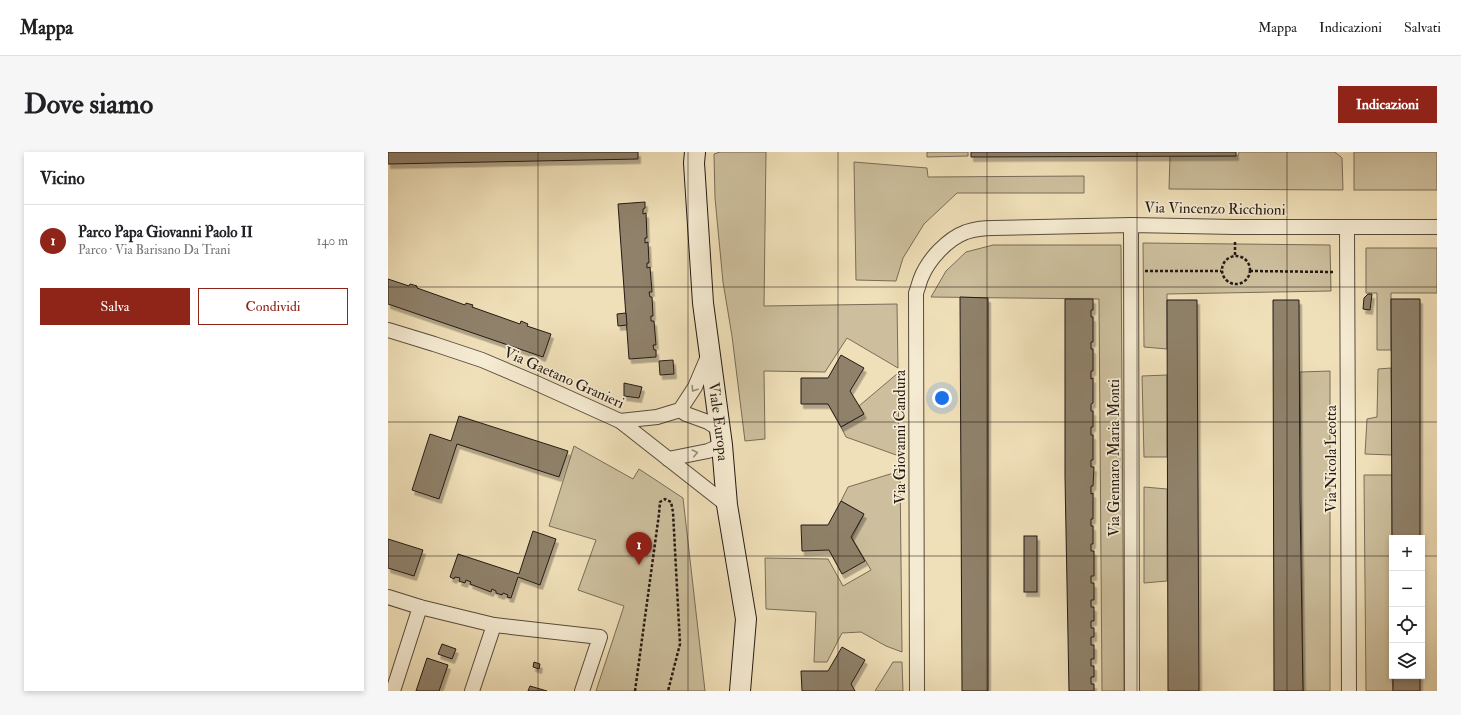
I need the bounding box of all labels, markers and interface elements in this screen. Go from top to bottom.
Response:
text: Mappa [20,16,73,40]
text: Mappa [1258,19,1297,36]
text: Indicazioni [1319,19,1382,36]
text: Salvati [1404,19,1441,36]
button: Indicazioni [1338,86,1437,123]
text: Dove siamo [24,87,153,122]
text: Vicino [40,168,85,189]
street label: Via Vincenzo Ricchioni [1144,198,1286,220]
text: Parco Papa Giovanni Paolo II [78,223,253,242]
text: 1 [51,233,55,249]
text: 140 m [317,233,348,249]
text: Parco · Via Barisano Da Trani [78,242,231,258]
button: Salva [40,288,190,325]
button: Condividi [198,288,348,325]
street label: Via Gaetano Granieri [501,343,627,413]
street label: Via Giovanni Candura [891,369,910,504]
street label: Via Gennaro Maria Monti [1105,379,1124,537]
street label: Viale Europa [704,381,733,463]
one-way arrow [691,385,698,392]
your location [932,388,952,408]
street label: Via Nicola Leotta [1322,404,1341,513]
one-way arrow [692,450,698,458]
pin: 1 [626,532,652,565]
map controls [1389,535,1425,679]
button: + [1389,535,1425,571]
button: − [1389,571,1425,607]
button: locate [1389,607,1425,643]
button: layers [1389,643,1425,679]

